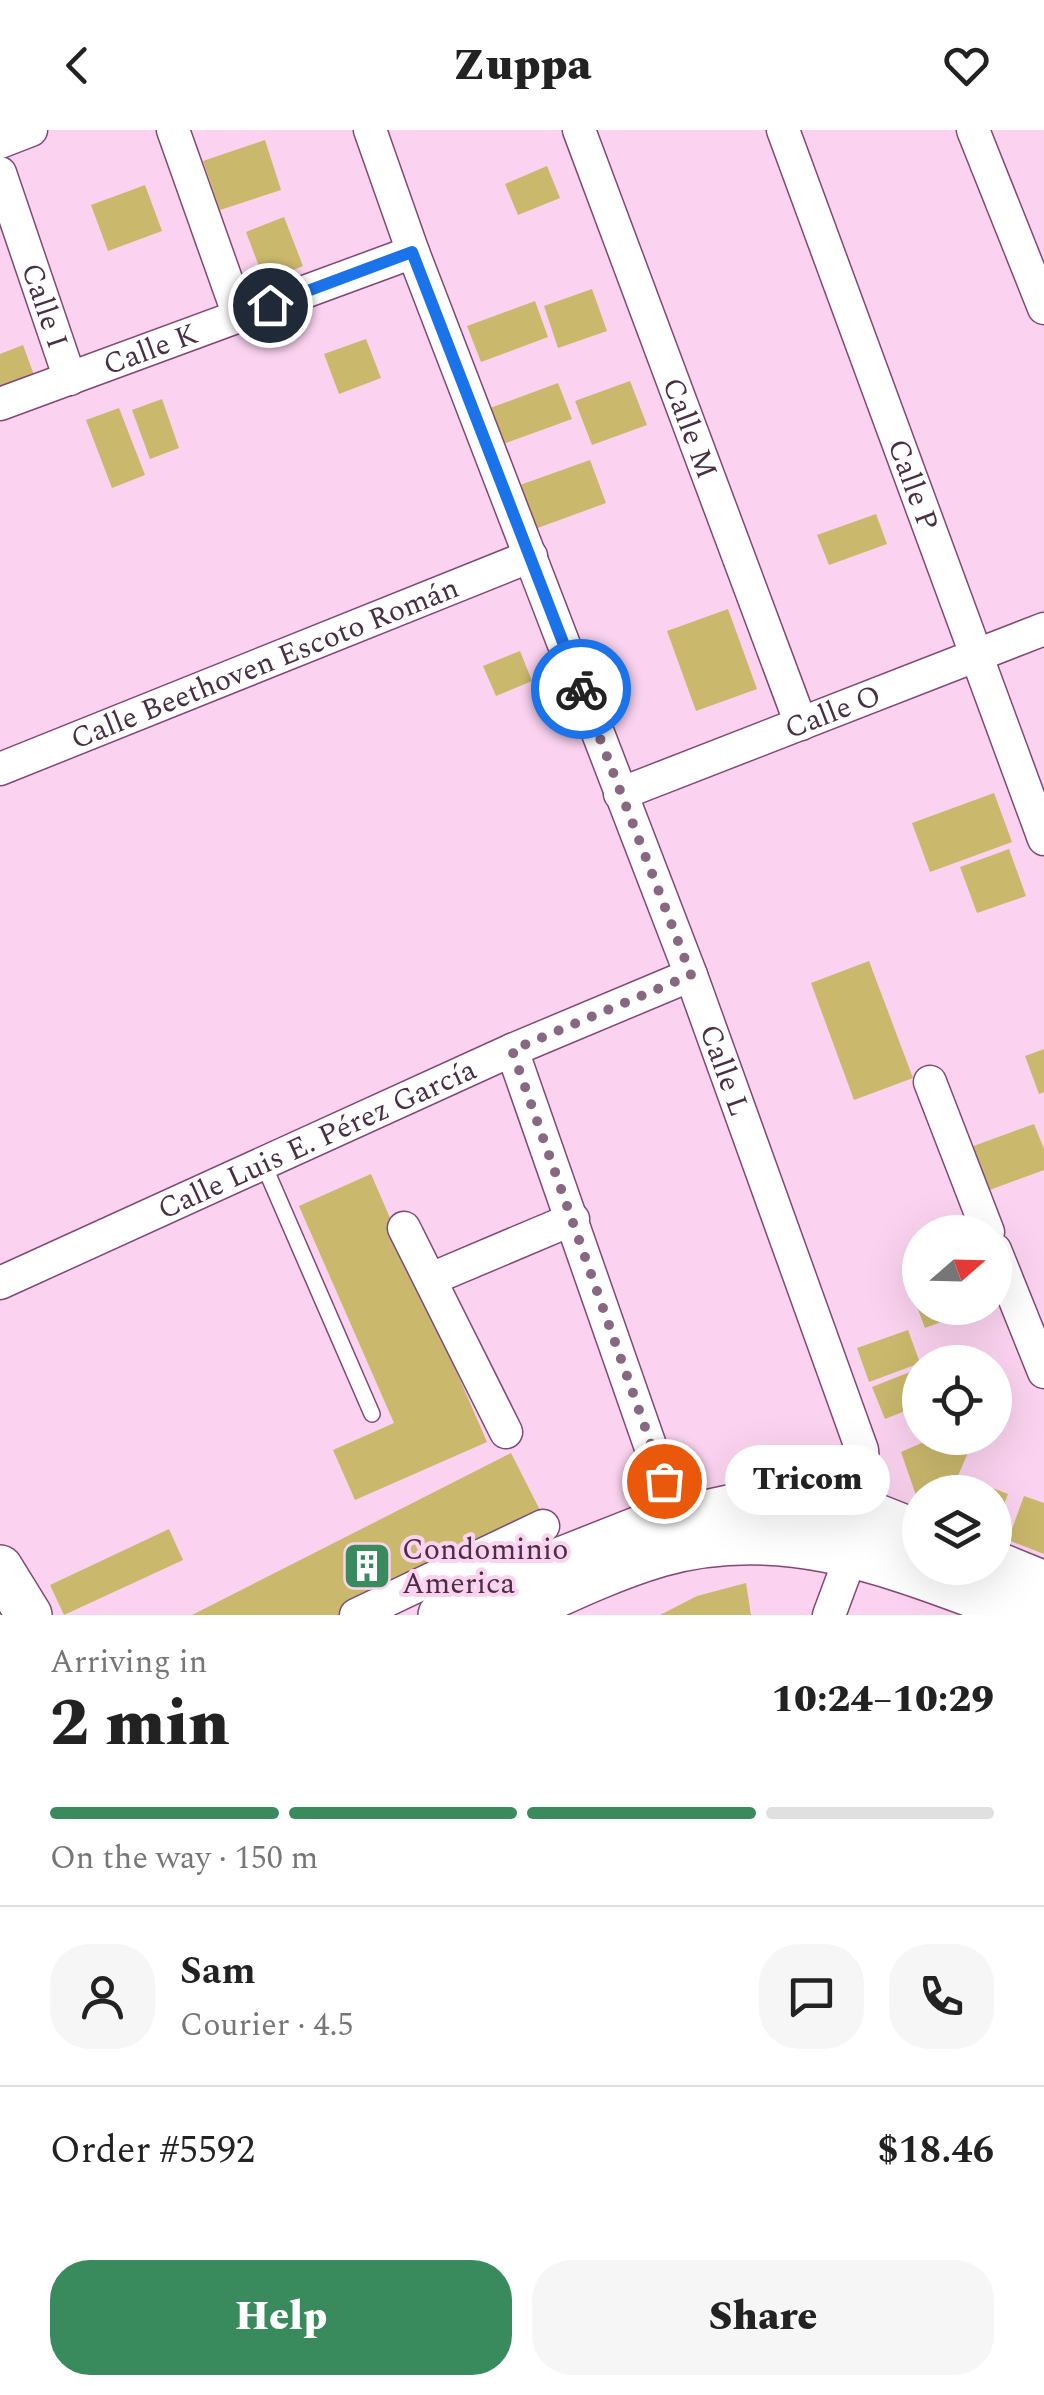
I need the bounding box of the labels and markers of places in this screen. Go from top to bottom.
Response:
pin [228,263,313,348]
pin [622,1439,707,1524]
callout: Tricom [724,1446,889,1516]
place label: Condominio America [402,1527,568,1607]
building icon: Condominio America [341,1540,393,1592]

